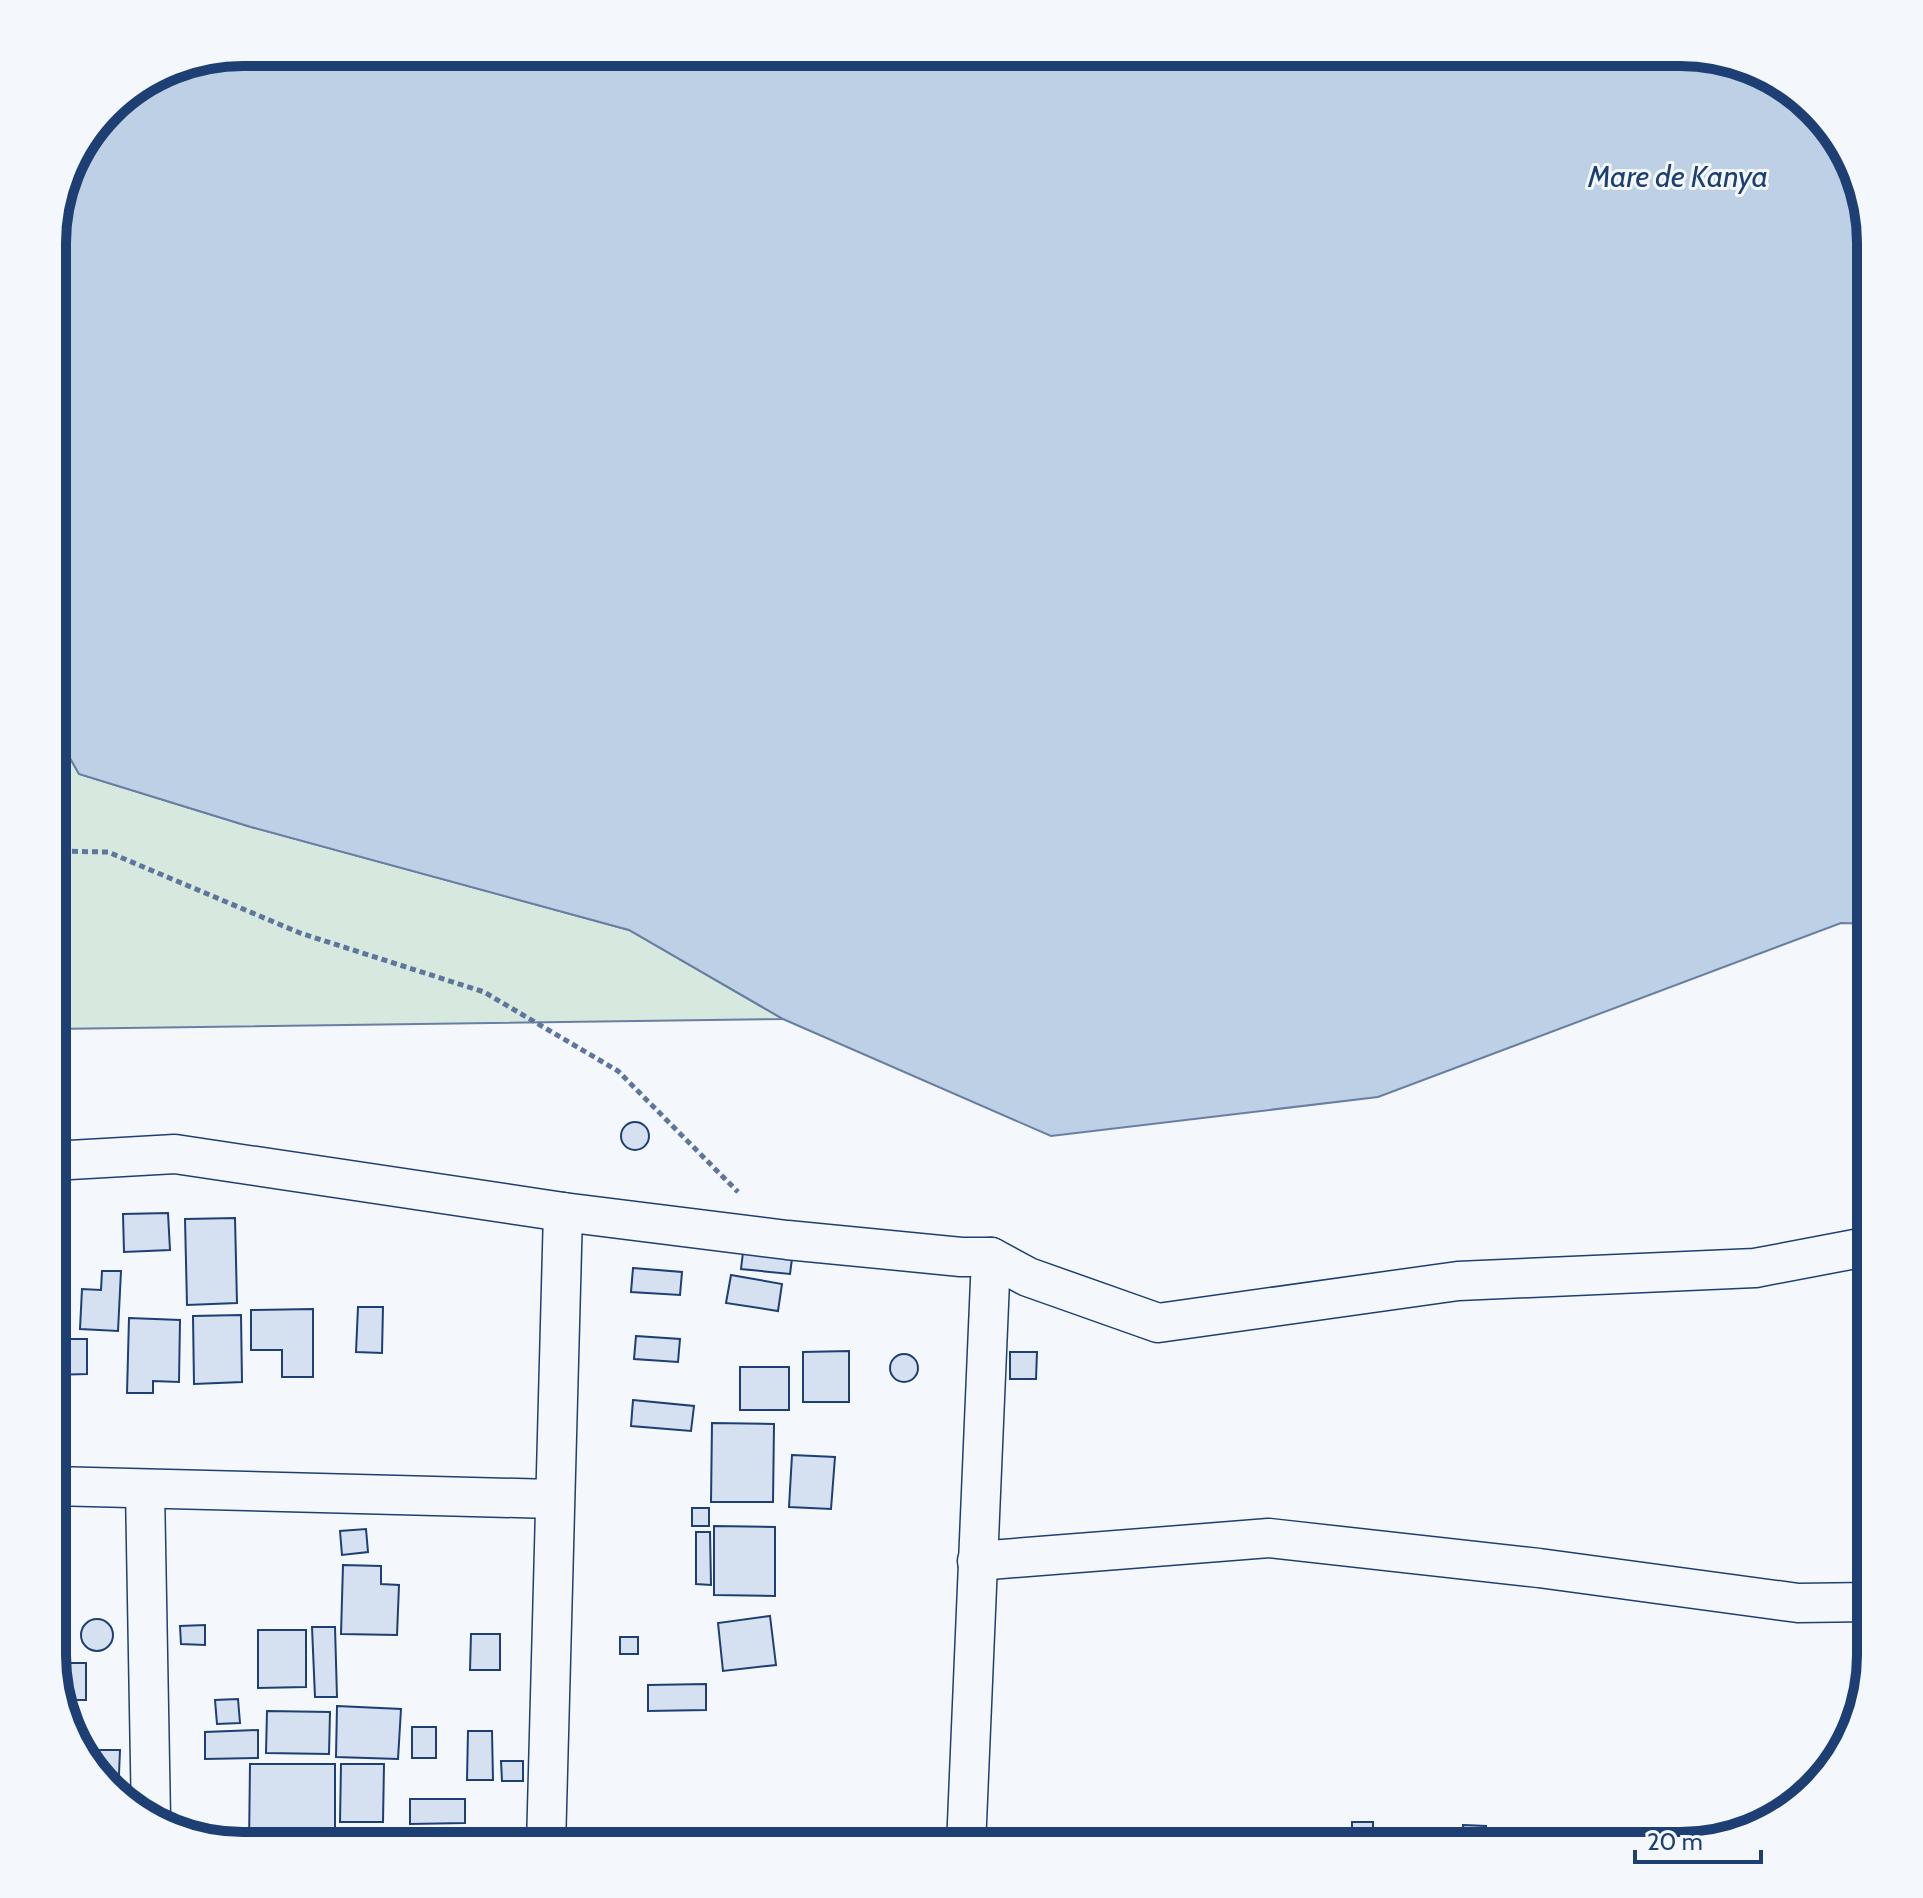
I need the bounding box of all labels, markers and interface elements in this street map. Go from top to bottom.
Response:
water label: Mare de Kanya [1587,158,1768,195]
scale bar [1635,1814,1761,1864]
text: 20 m [1647,1827,1703,1856]

